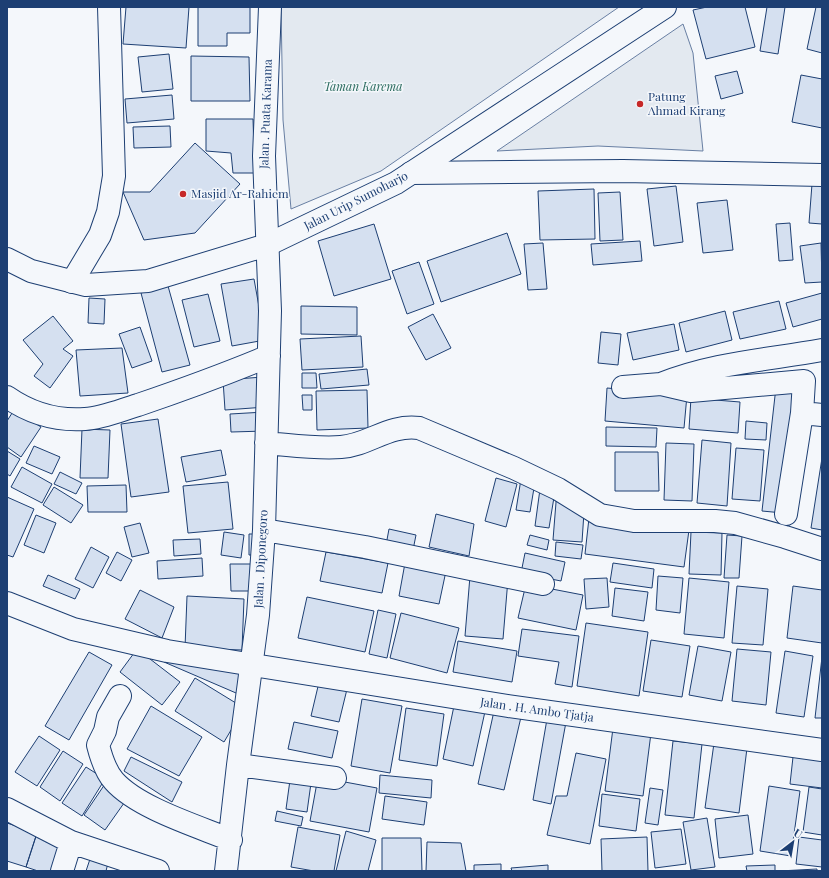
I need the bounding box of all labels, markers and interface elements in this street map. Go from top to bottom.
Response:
street label: Jalan . Puata Karama [255,59,275,170]
park label: Taman Karema [324,78,402,94]
place label: Patung Ahmad Kirang [647,88,726,118]
marker: Patung Ahmad Kirang [635,99,645,109]
street label: Jalan Urip Sumoharjo [300,167,411,234]
place label: Masjid Ar-Rahiem [191,185,289,201]
marker: Masjid Ar-Rahiem [178,189,188,199]
street label: Jalan . Diponegoro [249,509,271,610]
street label: Jalan . H. Ambo Tjatja [478,693,595,725]
north arrow [773,822,813,862]
text: U [791,825,806,842]

